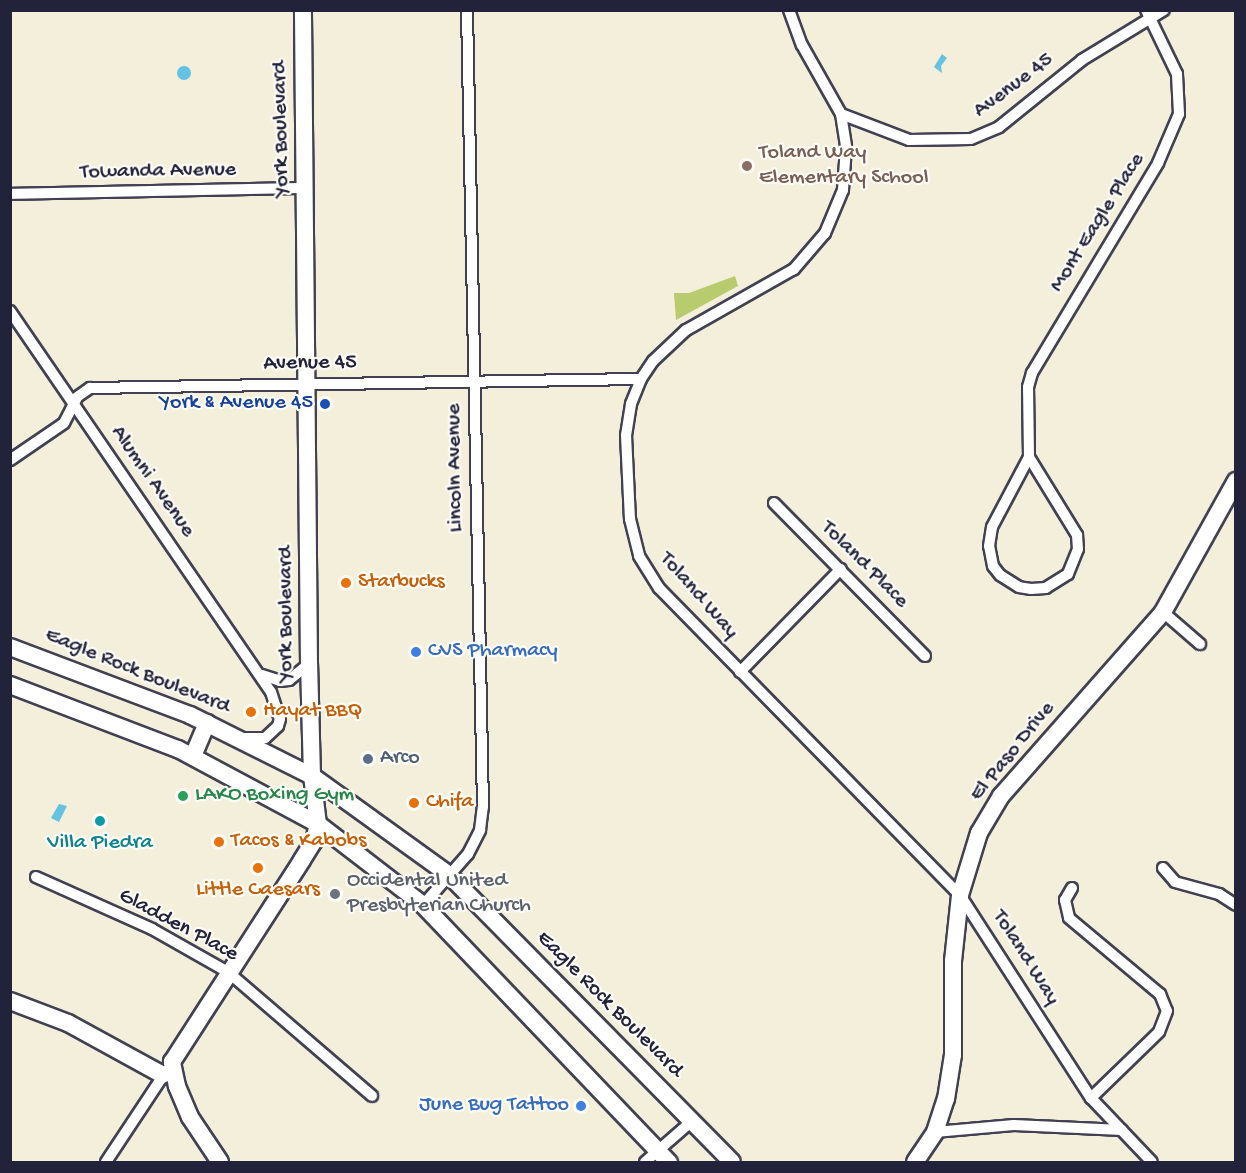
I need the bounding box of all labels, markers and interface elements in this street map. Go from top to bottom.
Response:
street label: Avenue 45 [969,47,1059,125]
street label: York Boulevard [268,61,296,197]
place label: Toland Way Elementary School [759,140,929,192]
street label: Mont Eagle Place [1045,149,1151,297]
street label: Towanda Avenue [80,157,236,187]
marker: Toland Way Elementary School [740,159,754,173]
street label: Avenue 45 [263,350,357,378]
place label: York & Avenue 45 [160,391,313,417]
marker: York & Avenue 45 [318,397,332,411]
street label: Lincoln Avenue [442,403,470,533]
street label: Alumni Avenue [104,421,200,543]
street label: Toland Place [815,516,913,614]
street label: York Boulevard [274,546,300,682]
street label: Toland Way [653,547,743,645]
place label: Starbucks [358,570,445,596]
marker: Starbucks [339,576,353,590]
street label: Eagle Rock Boulevard [41,623,233,721]
place label: CVS Pharmacy [428,639,558,665]
marker: CVS Pharmacy [409,645,423,659]
street label: El Paso Drive [965,697,1061,807]
place label: Hayat BBQ [263,699,362,725]
marker: Hayat BBQ [244,705,258,719]
place label: Arco [380,746,420,772]
marker: Arco [361,752,375,766]
place label: LAKO Boxing Gym [195,783,354,809]
marker: LAKO Boxing Gym [176,789,190,803]
place label: Chifa [426,790,473,816]
marker: Chifa [407,796,421,810]
marker: Villa Piedra [93,814,107,828]
place label: Tacos & Kabobs [231,829,366,855]
place label: Villa Piedra [47,831,153,857]
marker: Tacos & Kabobs [212,835,226,849]
marker: Little Caesars [251,861,265,875]
place label: Occidental United Presbyterian Church [347,868,531,920]
place label: Little Caesars [196,878,320,904]
street label: Gladden Place [114,883,242,969]
marker: Occidental United Presbyterian Church [328,887,342,901]
street label: Toland Way [985,906,1065,1010]
street label: Eagle Rock Boulevard [530,926,688,1084]
place label: June Bug Tattoo [419,1093,569,1119]
marker: June Bug Tattoo [574,1099,588,1113]

